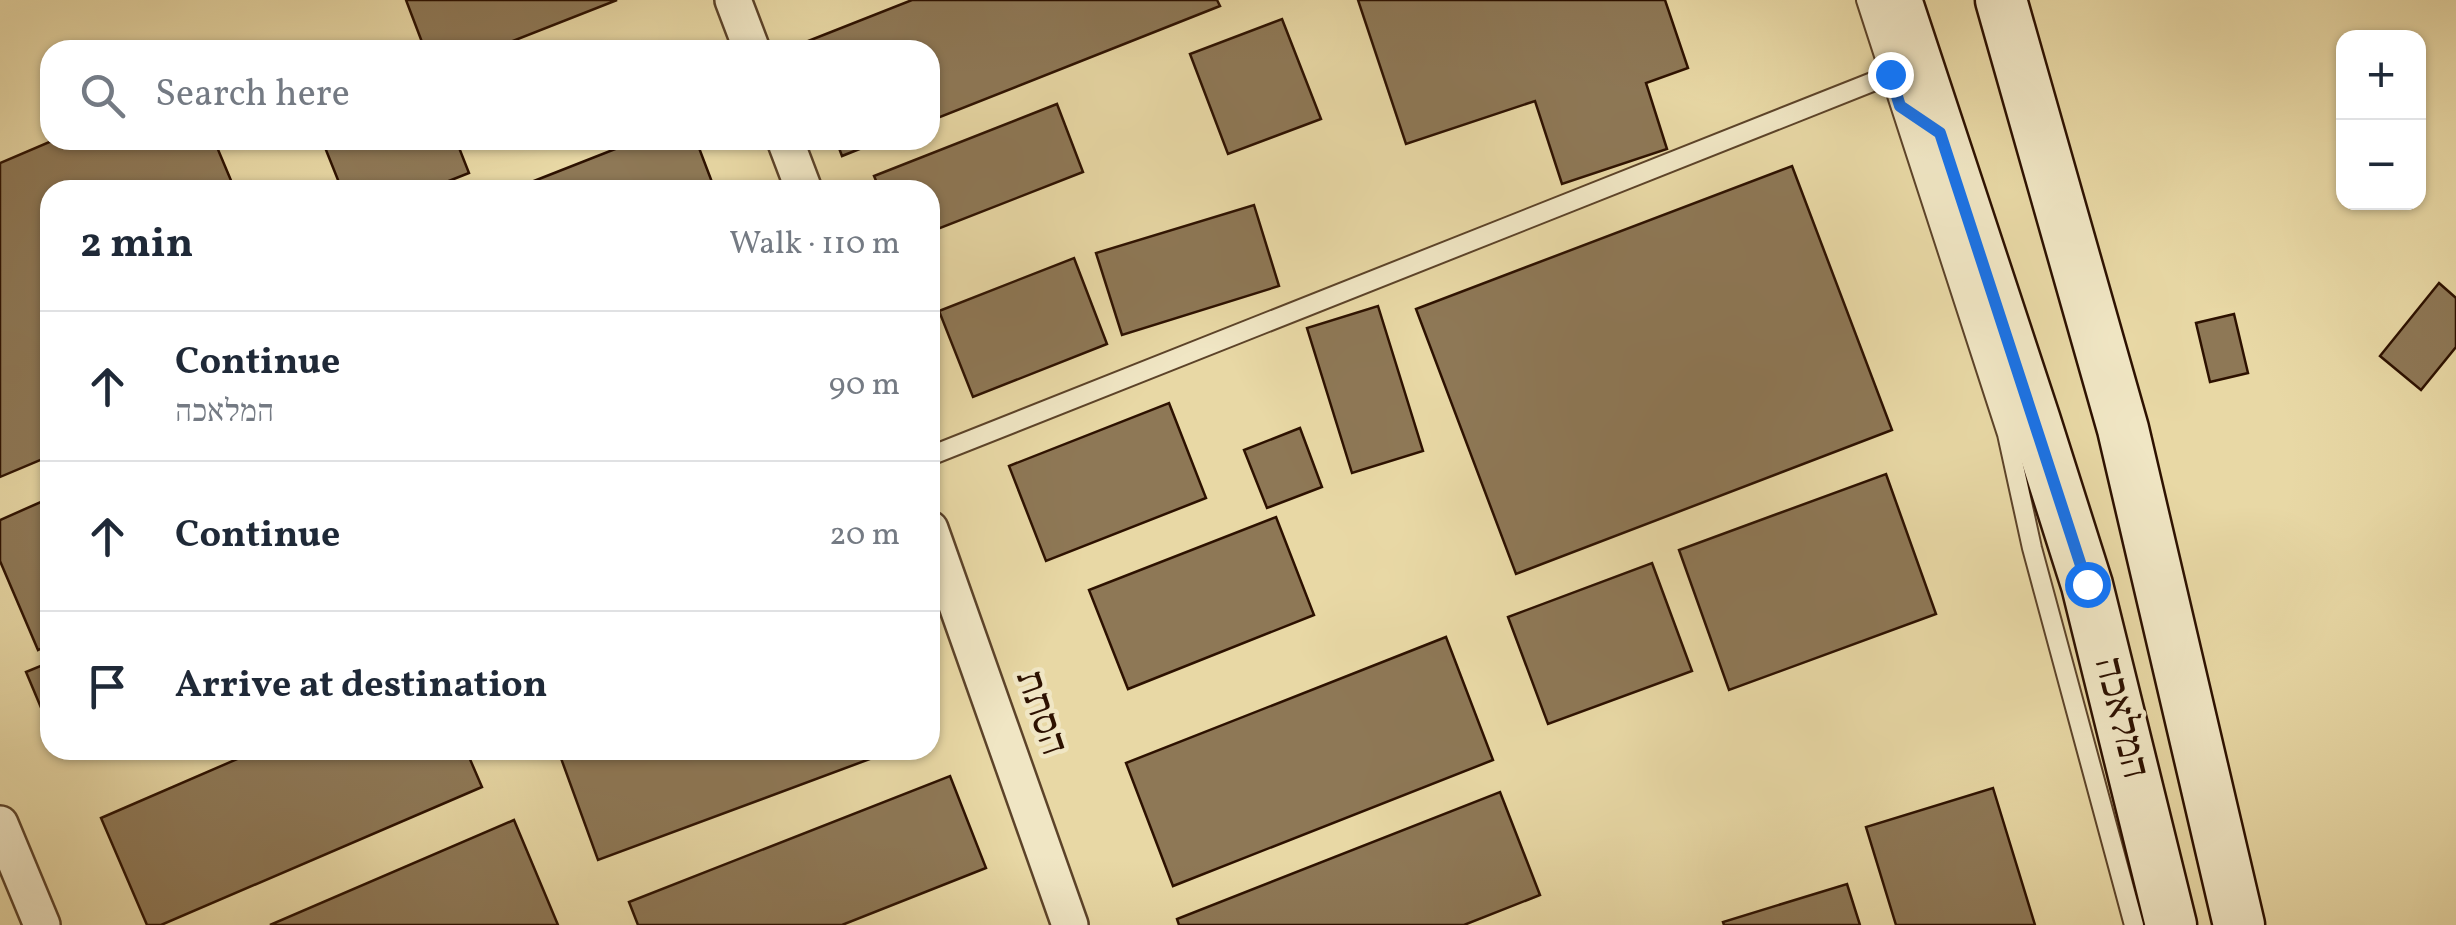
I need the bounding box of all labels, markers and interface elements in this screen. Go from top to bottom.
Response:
map controls [2336,30,2426,210]
button: + [2336,30,2426,120]
search box [40,40,940,150]
route end [1868,52,1914,98]
icon: search [75,68,130,123]
text: Search here [155,69,350,122]
button: − [2336,120,2426,210]
text: 2 min [80,216,193,275]
text: Walk · 110 m [729,223,900,267]
text: Continue [175,337,340,390]
icon: ahead [80,359,135,414]
text: 90 m [829,364,900,408]
text: המלאכה [175,391,274,435]
icon: ahead [80,509,135,564]
text: Continue [175,510,340,563]
text: 20 m [829,514,900,558]
route start [2065,562,2111,608]
street label: המלאכה [2078,651,2162,785]
icon: arrive [80,659,135,714]
text: Arrive at destination [175,660,548,713]
street label: הסתת [999,663,1081,763]

